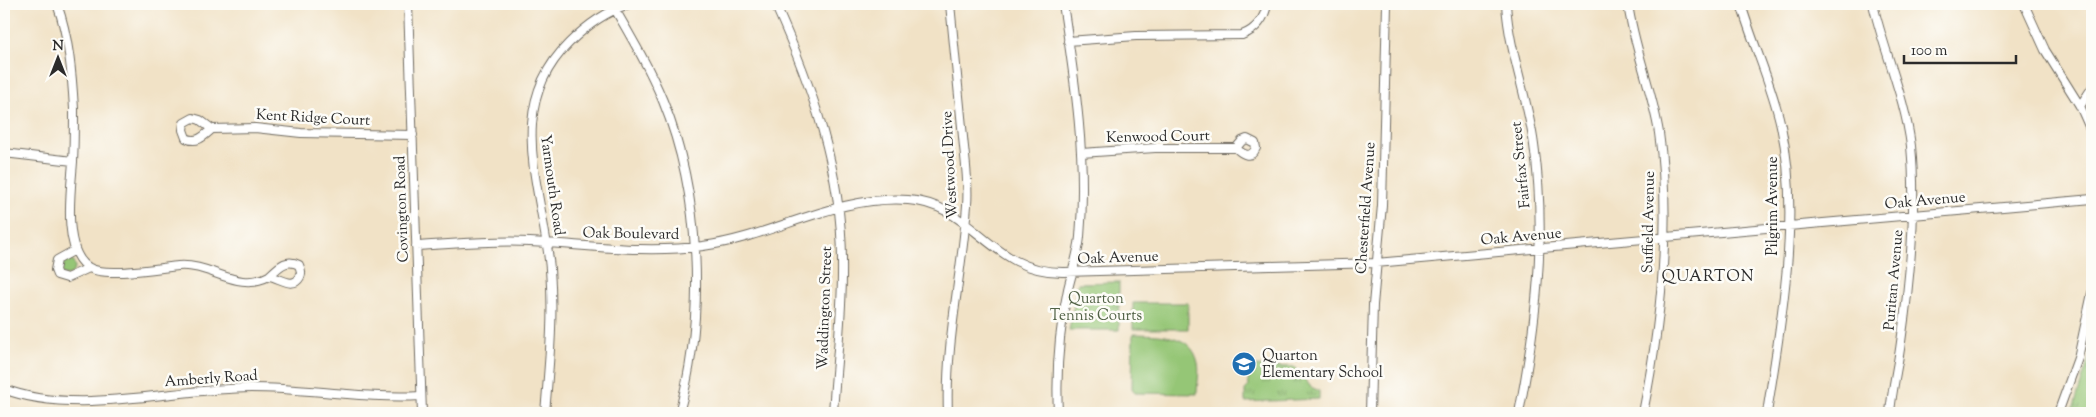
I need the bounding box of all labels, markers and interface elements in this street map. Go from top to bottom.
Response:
north arrow [32,32,82,82]
scale bar [1904,32,2016,64]
text: N [52,37,64,57]
text: 100 m [1911,41,1948,62]
street label: Kent Ridge Court [255,105,371,132]
street label: Westwood Drive [937,110,964,219]
street label: Fairfax Street [1506,120,1536,209]
street label: Kenwood Court [1106,126,1210,149]
street label: Yarmouth Road [534,133,569,238]
street label: Chesterfield Avenue [1351,141,1382,275]
street label: Covington Road [390,155,415,263]
street label: Pilgrim Avenue [1763,156,1784,256]
street label: Suffield Avenue [1638,171,1661,273]
street label: Oak Avenue [1884,187,1966,215]
street label: Oak Boulevard [582,223,680,246]
street label: Oak Avenue [1480,223,1562,251]
street label: Puritan Avenue [1880,229,1909,331]
street label: Waddington Street [813,246,838,370]
street label: Oak Avenue [1077,247,1159,270]
district label: QUARTON [1661,266,1755,289]
park label: Quarton Tennis Courts [1050,289,1142,327]
place label: Quarton Elementary School [1262,346,1383,384]
school or university icon: Quarton Elementary School [1231,351,1257,377]
street label: Amberly Road [164,366,259,393]

